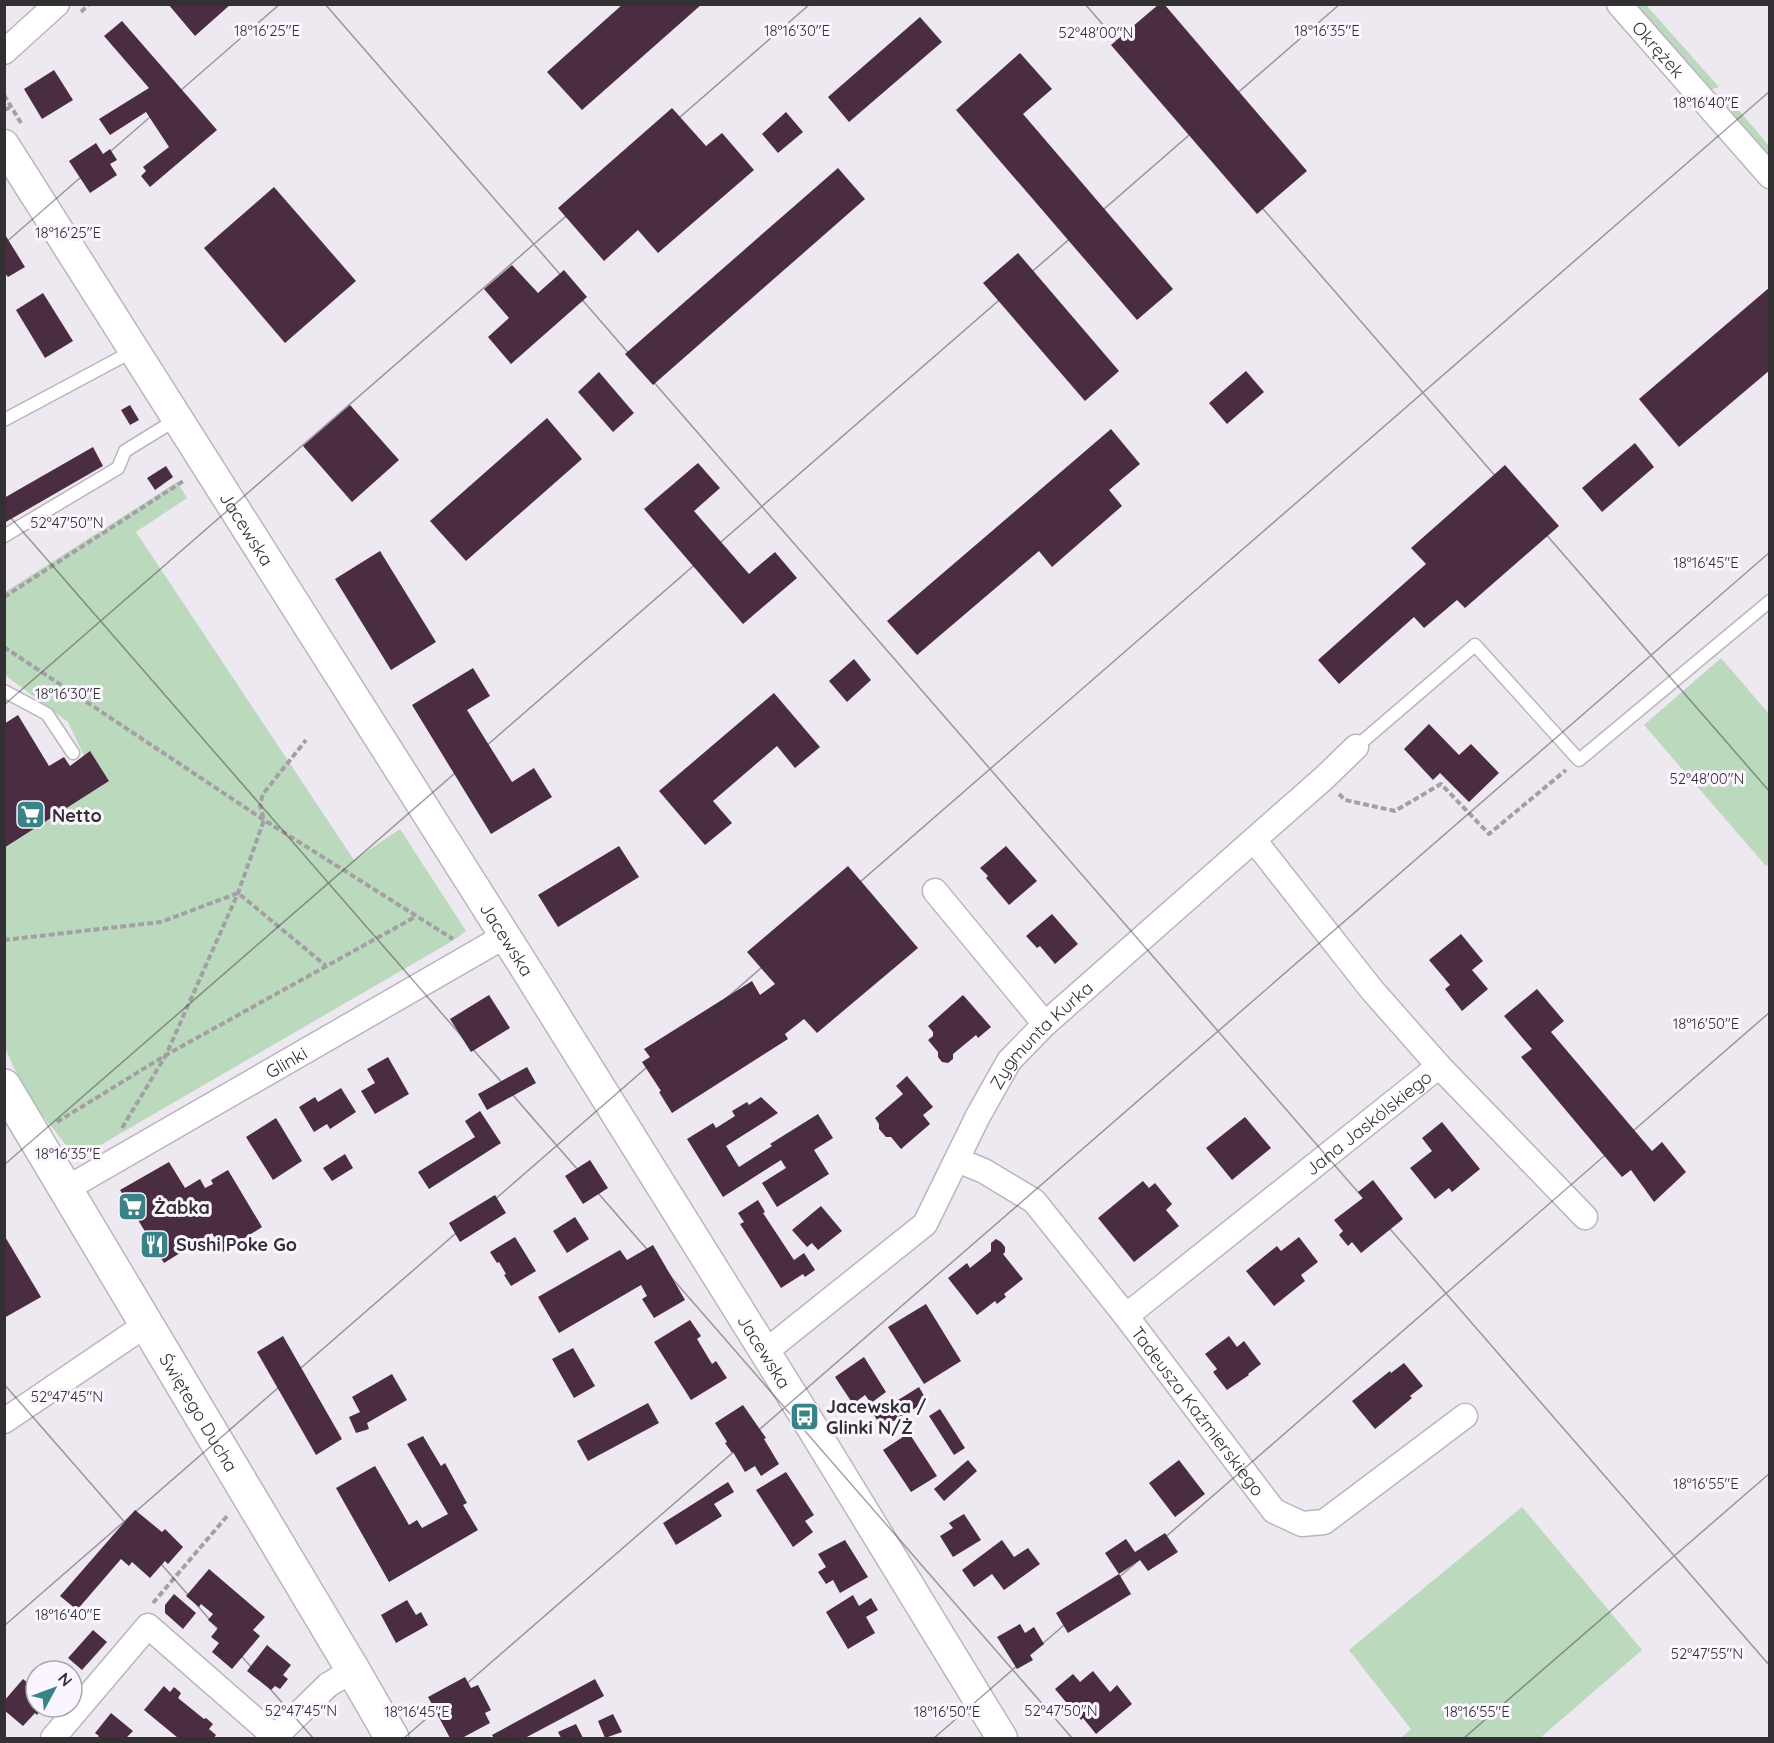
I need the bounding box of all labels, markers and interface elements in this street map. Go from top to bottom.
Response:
street label: Okrężek [1627,16,1690,82]
text: 18°16'25"E [234,21,300,40]
text: 18°16'30"E [764,21,830,40]
text: 18°16'35"E [1294,21,1360,40]
text: 52°48'00"N [1059,23,1133,42]
text: 18°16'40"E [1673,93,1739,112]
text: 18°16'25"E [35,223,101,242]
street label: Jacewska [215,487,279,570]
text: 52°47'50"N [30,513,104,532]
text: 18°16'45"E [1673,553,1739,572]
text: 18°16'30"E [35,684,101,703]
text: 52°48'00"N [1670,769,1744,788]
supermarket icon: Netto [15,799,47,831]
place label: Netto [52,804,102,827]
street label: Jacewska [475,898,539,980]
street label: Zygmunta Kurka [984,976,1097,1093]
text: 18°16'50"E [1673,1014,1739,1033]
street label: Glinki [261,1041,311,1083]
street label: Jana Jaskólskiego [1300,1065,1436,1180]
text: 18°16'35"E [35,1144,101,1163]
supermarket icon: Żabka [117,1191,149,1223]
place label: Żabka [154,1196,210,1219]
restaurant icon: Sushi Poke Go [139,1228,171,1260]
place label: Sushi Poke Go [176,1233,297,1256]
street label: Jacewska [733,1310,796,1393]
street label: Tadeusza Kaźmierskiego [1126,1322,1270,1500]
street label: Świętego Ducha [155,1349,243,1476]
text: 52°47'45"N [31,1387,103,1406]
place label: Jacewska / Glinki N/Ż [826,1395,926,1439]
bus stop icon: Jacewska / Glinki N/Ż [789,1400,821,1432]
text: 18°16'55"E [1673,1474,1739,1493]
text: 18°16'40"E [35,1605,101,1624]
text: 52°47'55"N [1671,1644,1743,1663]
north arrow [24,1659,84,1719]
text: N [54,1668,77,1690]
text: 52°47'45"N [265,1701,337,1720]
text: 52°47'50"N [1024,1701,1098,1720]
text: 18°16'45"E [384,1702,450,1721]
text: 18°16'50"E [914,1702,980,1721]
text: 18°16'55"E [1444,1702,1510,1721]

